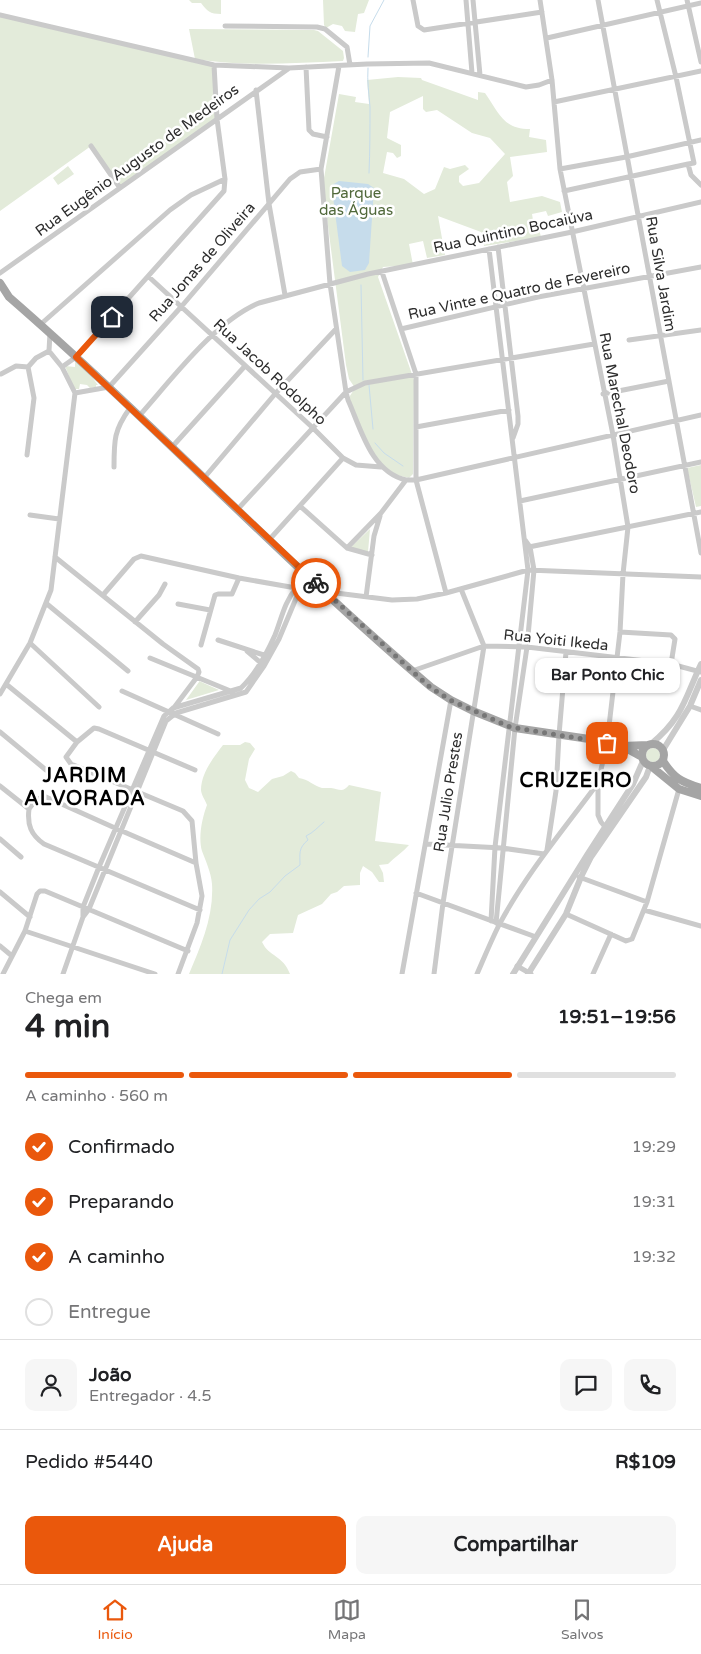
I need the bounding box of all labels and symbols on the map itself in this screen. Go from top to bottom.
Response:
street label: Rua Eugênio Augusto de Medeiros [32,80,242,240]
park label: Parque das Águas [319,184,393,219]
street label: Rua Jonas de Oliveira [145,199,259,325]
street label: Rua Quintino Bocaiúva [432,205,594,257]
street label: Rua Silva Jardim [642,215,680,333]
street label: Rua Vinte e Quatro de Fevereiro [406,259,632,323]
pin [91,296,133,338]
street label: Rua Jacob Rodolpho [210,315,330,429]
street label: Rua Marechal Deodoro [596,331,644,495]
courier [291,558,341,608]
street label: Rua Yoiti Ikeda [503,626,609,654]
callout: Bar Ponto Chic [534,658,680,693]
pin [586,722,628,764]
street label: Rua Julio Prestes [430,731,466,853]
district label: JARDIM ALVORADA [24,764,146,811]
district label: CRUZEIRO [520,769,633,793]

